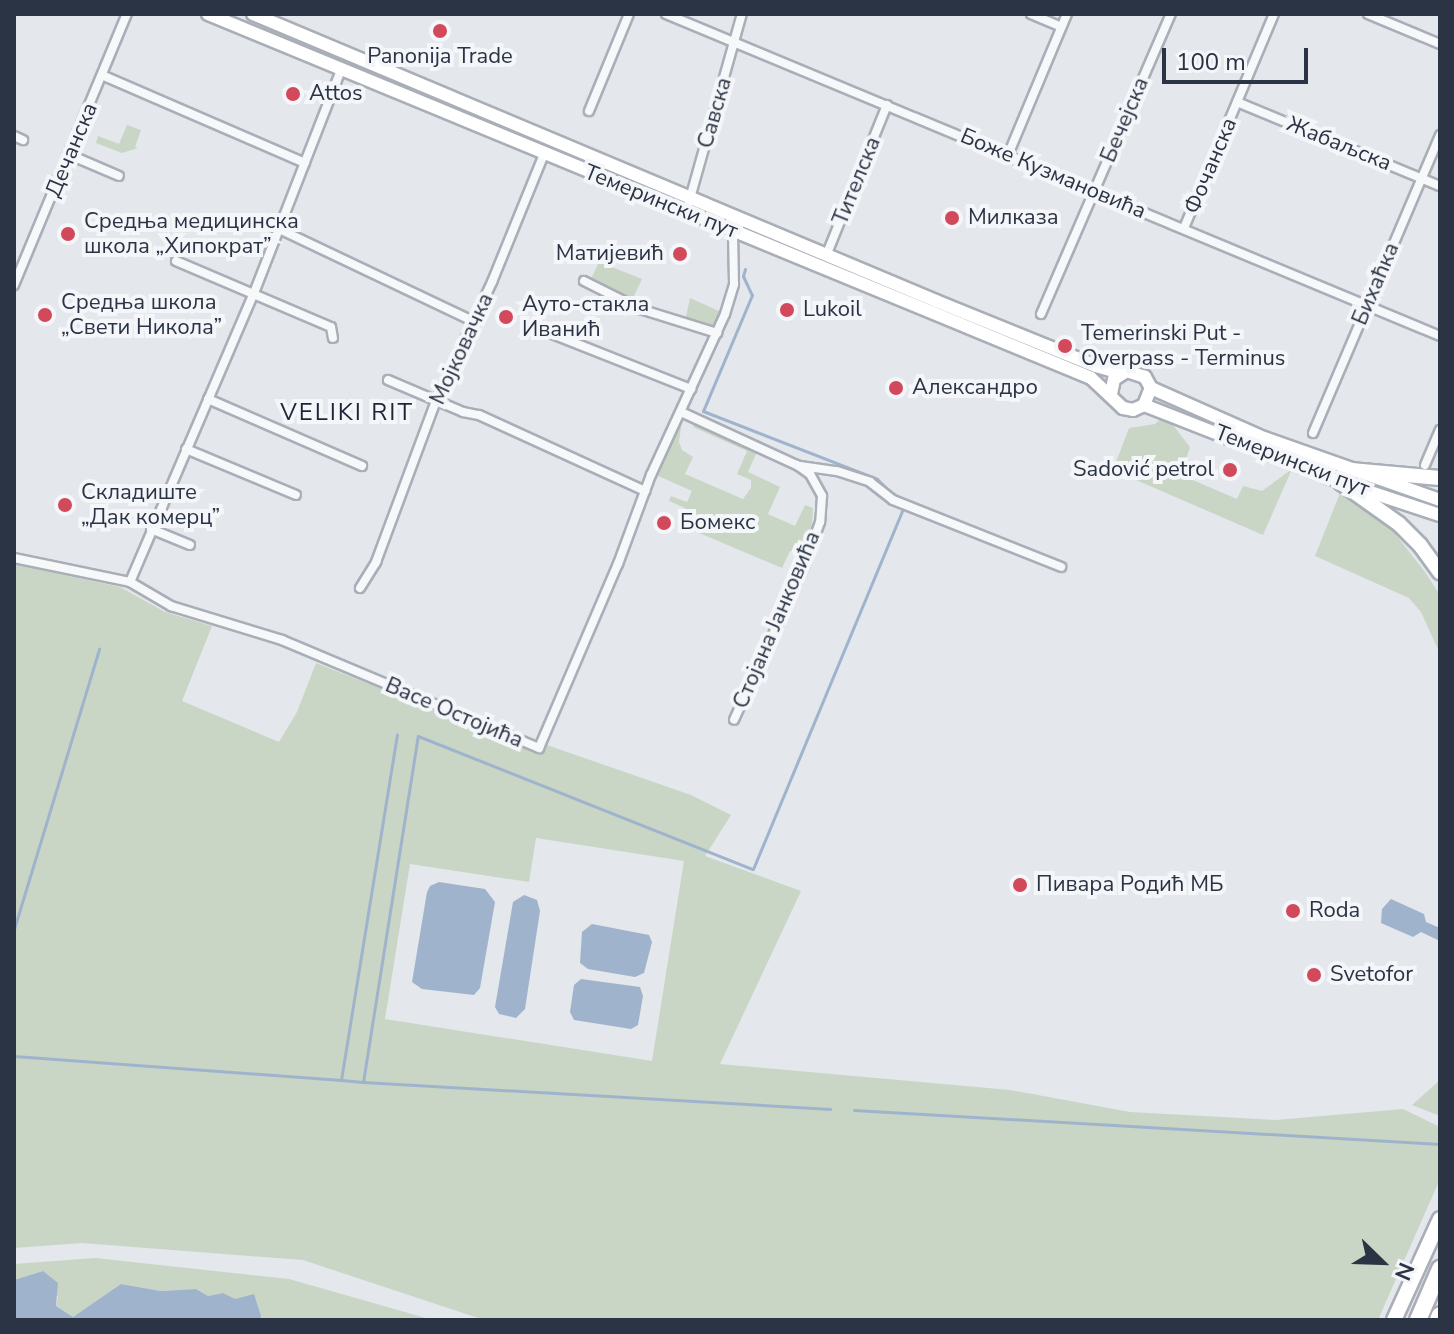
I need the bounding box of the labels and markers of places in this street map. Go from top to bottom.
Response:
marker: Panonija Trade [431,22,449,40]
place label: Panonija Trade [367,44,513,70]
place label: Attos [309,81,363,107]
marker: Attos [284,85,302,103]
place label: Милказа [968,205,1059,231]
place label: Средња медицинска школа „Хипократ” [84,208,299,260]
marker: Милказа [943,209,961,227]
marker: Средња медицинска школа „Хипократ” [59,225,77,243]
place label: Матијевић [556,241,664,267]
marker: Матијевић [671,245,689,263]
place label: Средња школа „Свети Никола” [61,289,222,340]
place label: Ауто-стакла Иванић [522,291,649,342]
place label: Lukoil [803,297,862,323]
marker: Lukoil [778,301,796,319]
marker: Средња школа „Свети Никола” [36,306,54,324]
marker: Ауто-стакла Иванић [497,308,515,326]
place label: Temerinski Put - Overpass - Terminus [1081,320,1285,372]
marker: Temerinski Put - Overpass - Terminus [1056,337,1074,355]
place label: Александро [912,375,1038,401]
marker: Александро [887,379,905,397]
place label: Sadović petrol [1073,457,1214,483]
marker: Sadović petrol [1221,461,1239,479]
place label: Складиште „Дак комерц” [81,479,220,530]
marker: Складиште „Дак комерц” [56,496,74,514]
place label: Бомекс [680,510,755,536]
marker: Бомекс [655,514,673,532]
place label: Пивара Родић МБ [1036,872,1224,898]
marker: Пивара Родић МБ [1011,876,1029,894]
place label: Roda [1309,898,1360,924]
marker: Roda [1284,902,1302,920]
place label: Svetofor [1330,962,1413,988]
marker: Svetofor [1305,966,1323,984]

